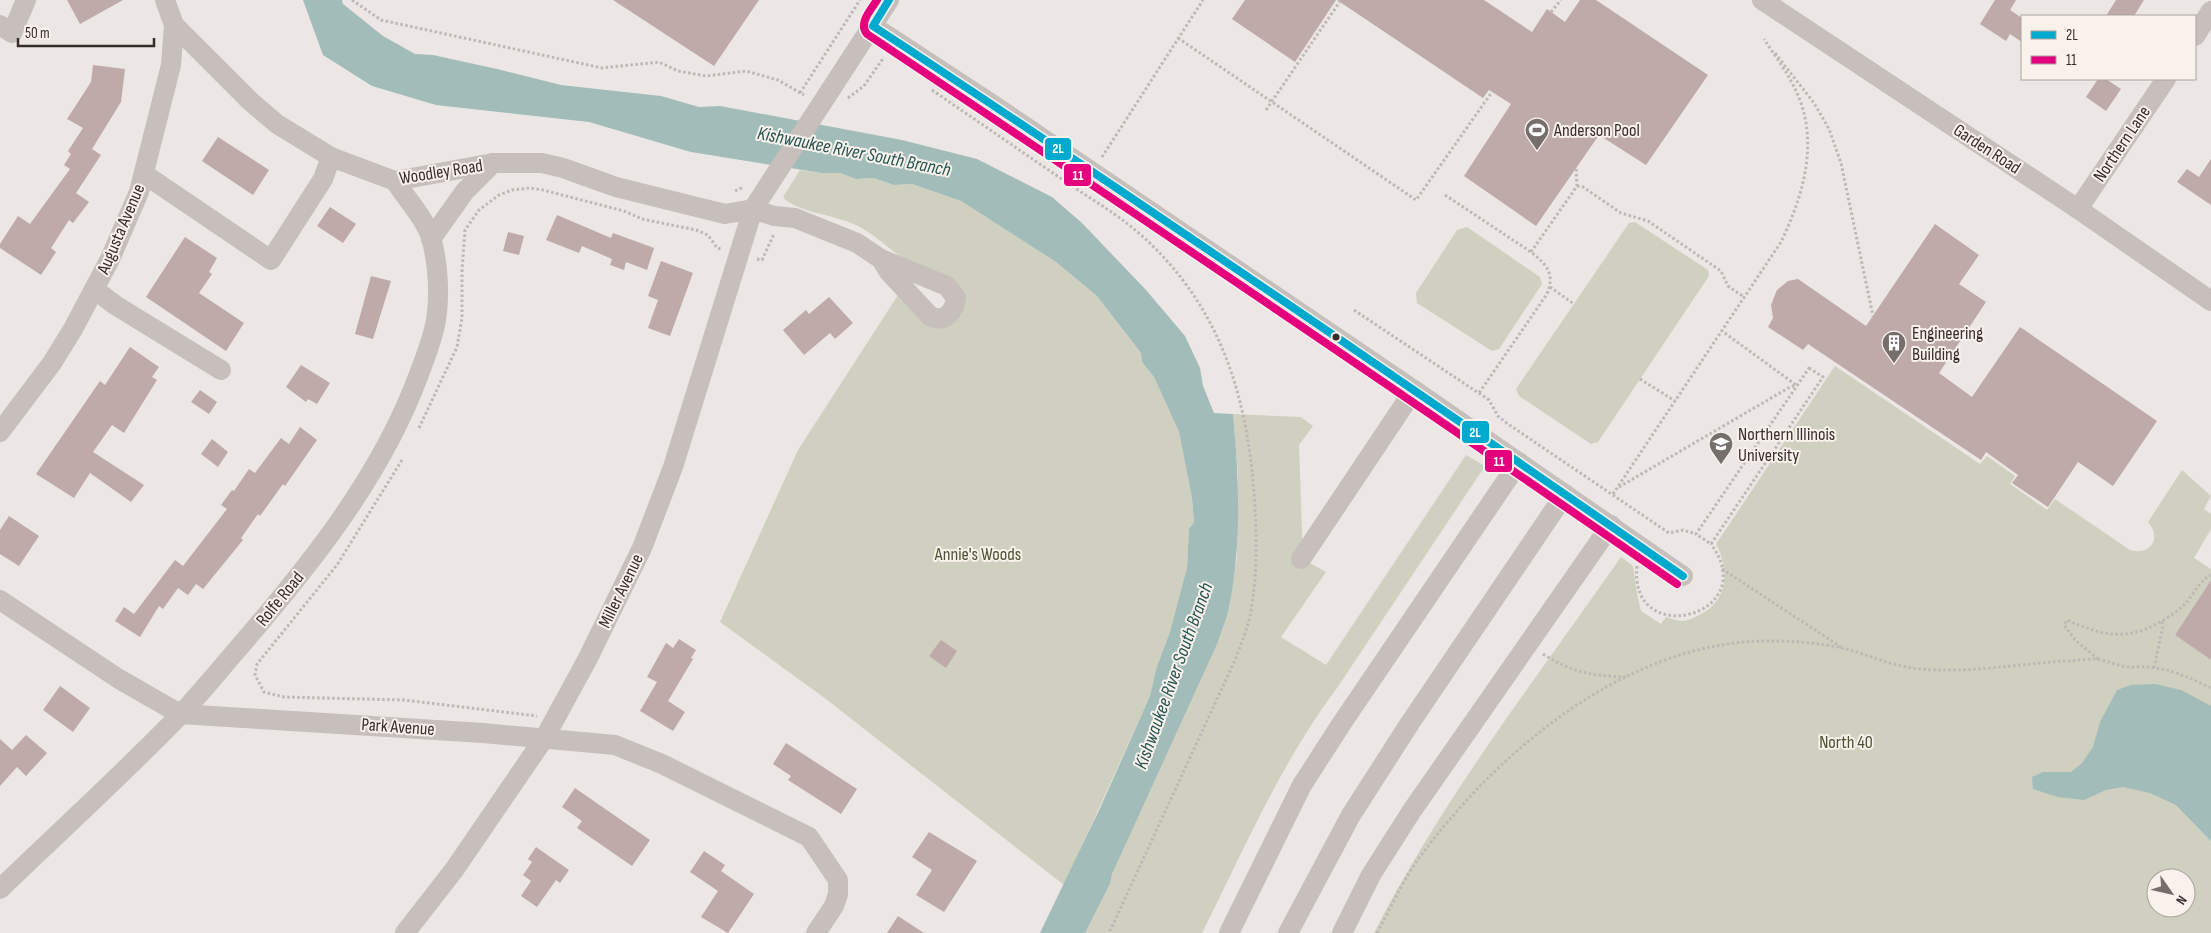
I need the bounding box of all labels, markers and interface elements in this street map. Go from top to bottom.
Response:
scale bar [18,15,154,47]
legend [2021,15,2196,80]
text: 50 m [25,24,50,43]
text: 2L [2066,26,2078,45]
text: 11 [2066,51,2077,70]
street label: Northern Lane [2089,102,2155,186]
sports icon: Anderson Pool [1524,117,1550,151]
street label: Garden Road [1949,119,2025,179]
place label: Anderson Pool [1553,120,1640,141]
water label: Kishwaukee River South Branch [755,122,953,182]
line badge: 2L [1044,137,1072,161]
text: 2L [1052,140,1064,157]
street label: Woodley Road [398,155,484,189]
line badge: 11 [1063,163,1092,187]
text: 11 [1073,167,1084,184]
street label: Augusta Avenue [92,181,149,278]
place label: Engineering Building [1912,323,1983,365]
building icon: Engineering Building [1881,330,1907,364]
unlabelled marker [1331,332,1341,342]
line badge: 2L [1461,420,1490,444]
text: 2L [1469,424,1481,441]
place label: Northern Illinois University [1738,424,1835,466]
school or university icon: Northern Illinois University [1708,431,1734,465]
line badge: 11 [1484,449,1513,473]
text: 11 [1494,453,1505,470]
park label: Annie's Woods [934,544,1021,565]
street label: Miller Avenue [594,550,648,632]
street label: Rolfe Road [252,568,308,630]
water label: Kishwaukee River South Branch [1130,580,1218,772]
street label: Park Avenue [361,714,435,740]
park label: North 40 [1819,732,1873,753]
north arrow [2146,868,2196,918]
text: N [2172,892,2191,908]

